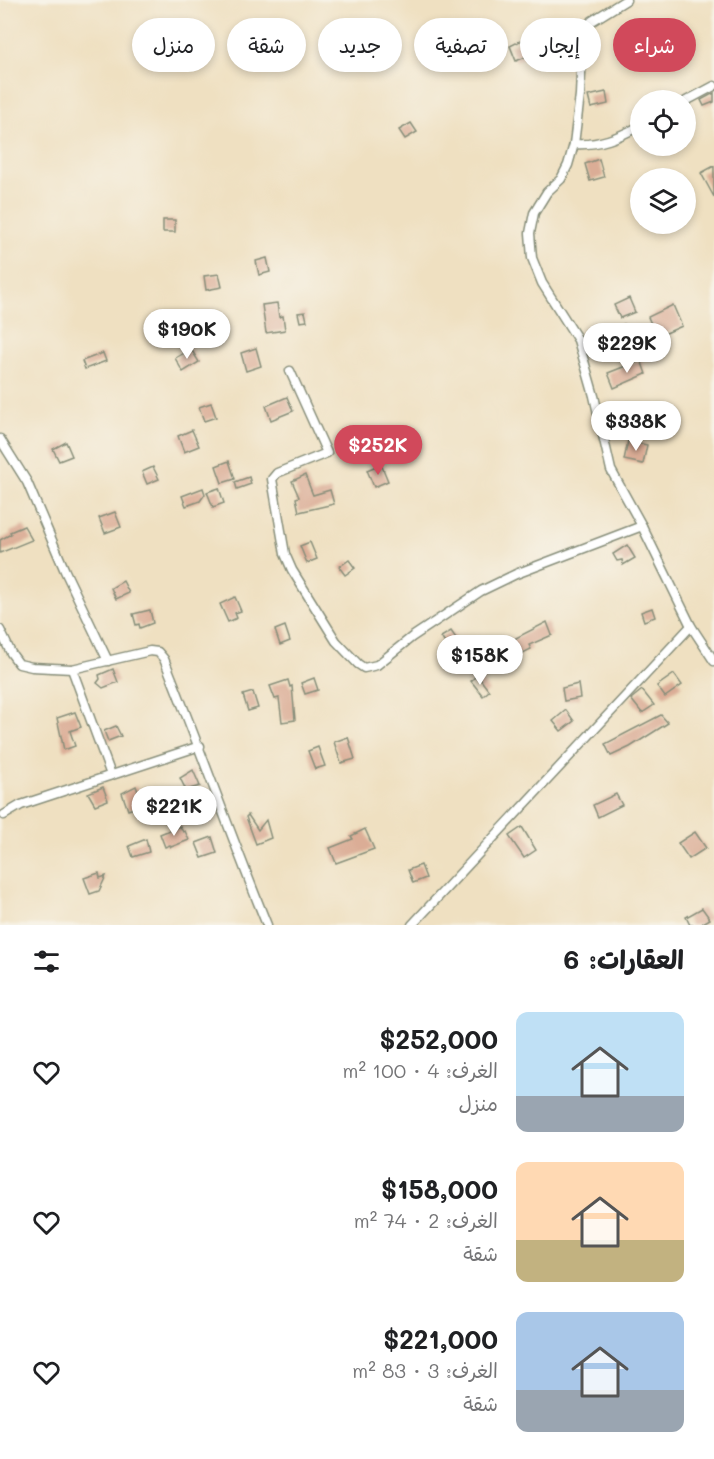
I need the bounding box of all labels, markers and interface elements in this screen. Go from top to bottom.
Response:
chip: منزل [132,18,215,72]
chip: شقة [227,18,306,72]
chip: جديد [318,18,402,72]
chip: تصفية [414,18,508,72]
chip: إيجار [520,18,601,72]
chip: شراء [613,18,696,72]
map controls [630,90,696,234]
button: locate [630,90,696,156]
button: layers [630,168,696,234]
pin: $190K [145,309,229,360]
text: $190K [157,315,217,341]
pin: $229K [585,323,669,374]
text: $229K [597,329,657,355]
pin: $338K [594,401,678,452]
text: $338K [605,407,667,433]
pin: $252K [336,425,420,476]
text: $252K [348,431,408,457]
pin: $158K [438,635,522,686]
text: $158K [451,641,509,667]
pin: $221K [132,786,216,837]
text: $221K [146,792,202,818]
text: العقارات: 6 [564,942,684,976]
icon: filters [30,945,63,978]
text: $252,000 [380,1022,498,1056]
icon: home [564,1036,636,1108]
icon: heart [30,1056,63,1089]
text: الغرف: 4 · 100 m² [342,1057,498,1083]
text: منزل [459,1090,498,1116]
text: $158,000 [381,1172,498,1206]
icon: home [564,1186,636,1258]
icon: heart [30,1206,63,1239]
text: الغرف: 2 · 74 m² [354,1207,498,1233]
text: شقة [463,1240,498,1266]
text: $221,000 [383,1322,498,1356]
icon: home [564,1336,636,1408]
icon: heart [30,1356,63,1389]
text: الغرف: 3 · 83 m² [352,1357,498,1383]
text: شقة [463,1390,498,1416]

